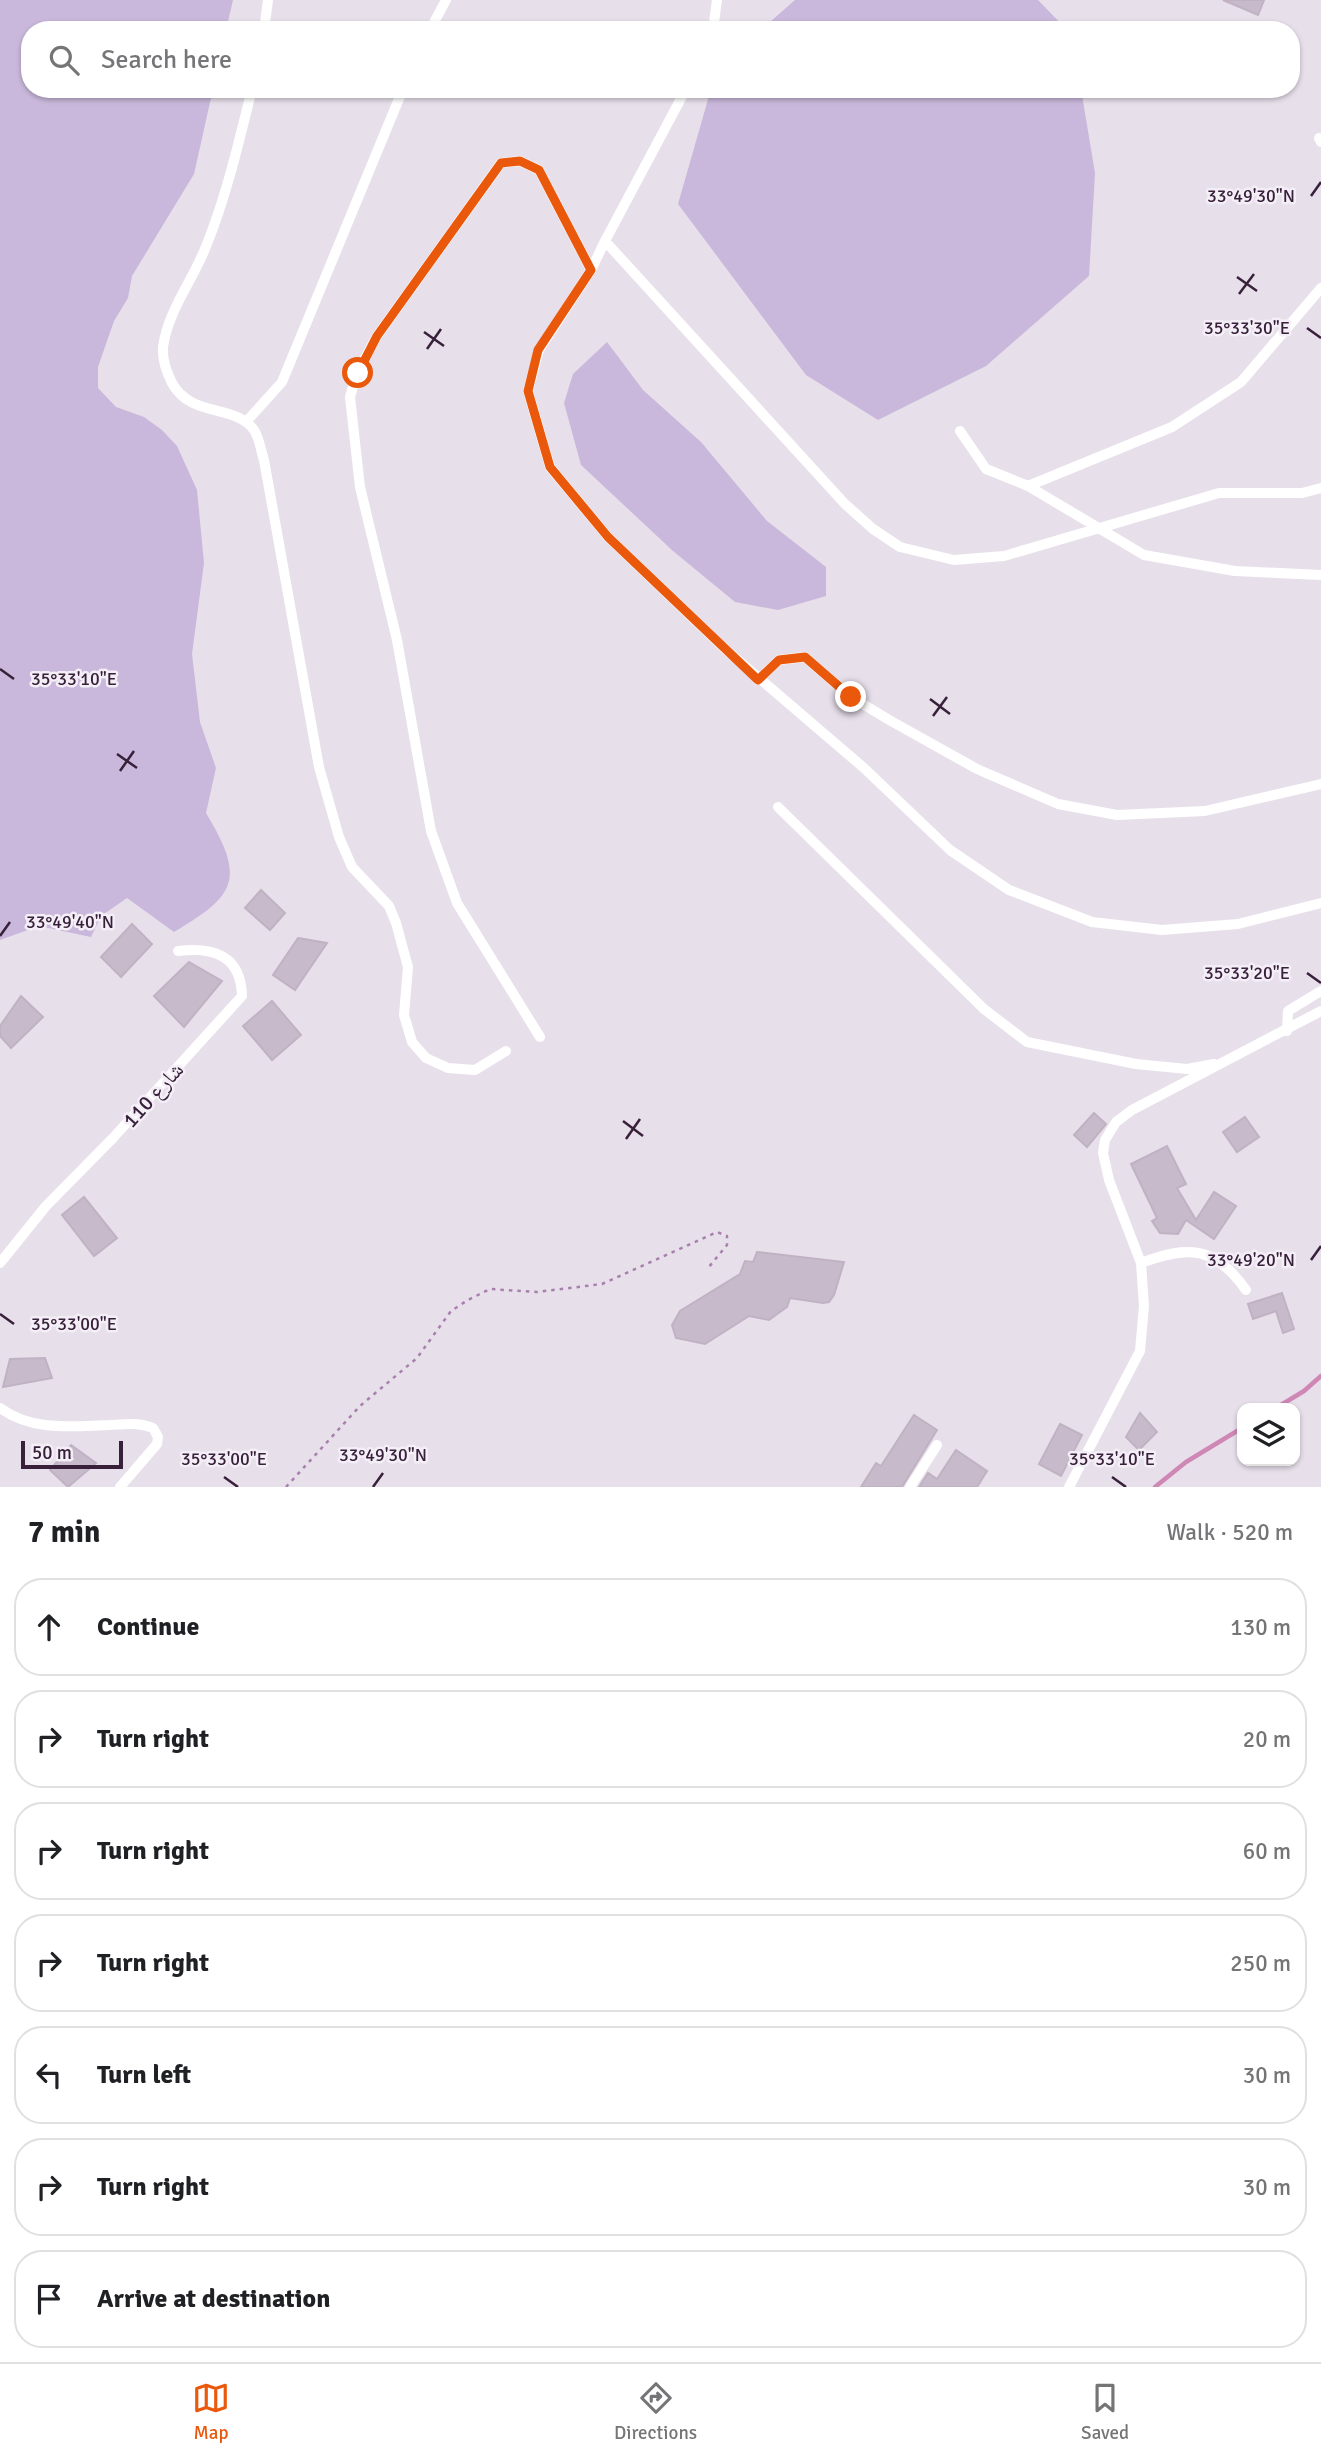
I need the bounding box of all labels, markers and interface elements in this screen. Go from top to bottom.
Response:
search box [21,21,1300,98]
icon: search [45,41,83,79]
text: Search here [101,44,232,76]
text: 33°49'30"N [1207,185,1295,207]
text: 35°33'30"E [1204,317,1290,339]
route start [342,357,373,388]
text: 35°33'10"E [31,668,117,690]
route end [835,681,866,712]
text: 33°49'40"N [26,911,114,933]
text: 35°33'20"E [1204,962,1290,984]
street label: شارع 110 [117,1057,189,1133]
text: 33°49'20"N [1207,1249,1295,1271]
text: 35°33'00"E [31,1313,117,1335]
map controls [1237,1403,1300,1466]
button: layers [1237,1403,1300,1466]
scale bar [21,1438,122,1470]
text: 50 m [32,1441,72,1465]
text: 33°49'30"N [339,1444,427,1466]
text: 35°33'00"E [181,1448,267,1470]
text: 35°33'10"E [1069,1448,1155,1470]
text: 7 min [28,1514,100,1551]
text: Walk · 520 m [1167,1518,1293,1547]
icon: ahead [30,1608,68,1646]
text: Continue [97,1611,199,1643]
text: 130 m [1230,1613,1291,1642]
icon: right [30,1720,68,1758]
text: Turn right [97,1723,209,1755]
text: 20 m [1243,1725,1291,1754]
icon: right [30,1832,68,1870]
text: Turn right [97,1835,209,1867]
text: 60 m [1243,1837,1291,1866]
icon: right [30,1944,68,1982]
text: Turn right [97,1947,209,1979]
text: 250 m [1230,1949,1291,1978]
icon: left [30,2056,68,2094]
text: Turn left [97,2059,191,2091]
text: 30 m [1243,2061,1291,2090]
icon: right [30,2168,68,2206]
text: Turn right [97,2171,209,2203]
text: 30 m [1243,2173,1291,2202]
icon: arrive [30,2280,68,2318]
text: Arrive at destination [97,2283,330,2315]
tab: Map [192,2379,230,2445]
tab: Directions [614,2379,697,2445]
tab: Saved [1081,2379,1129,2445]

